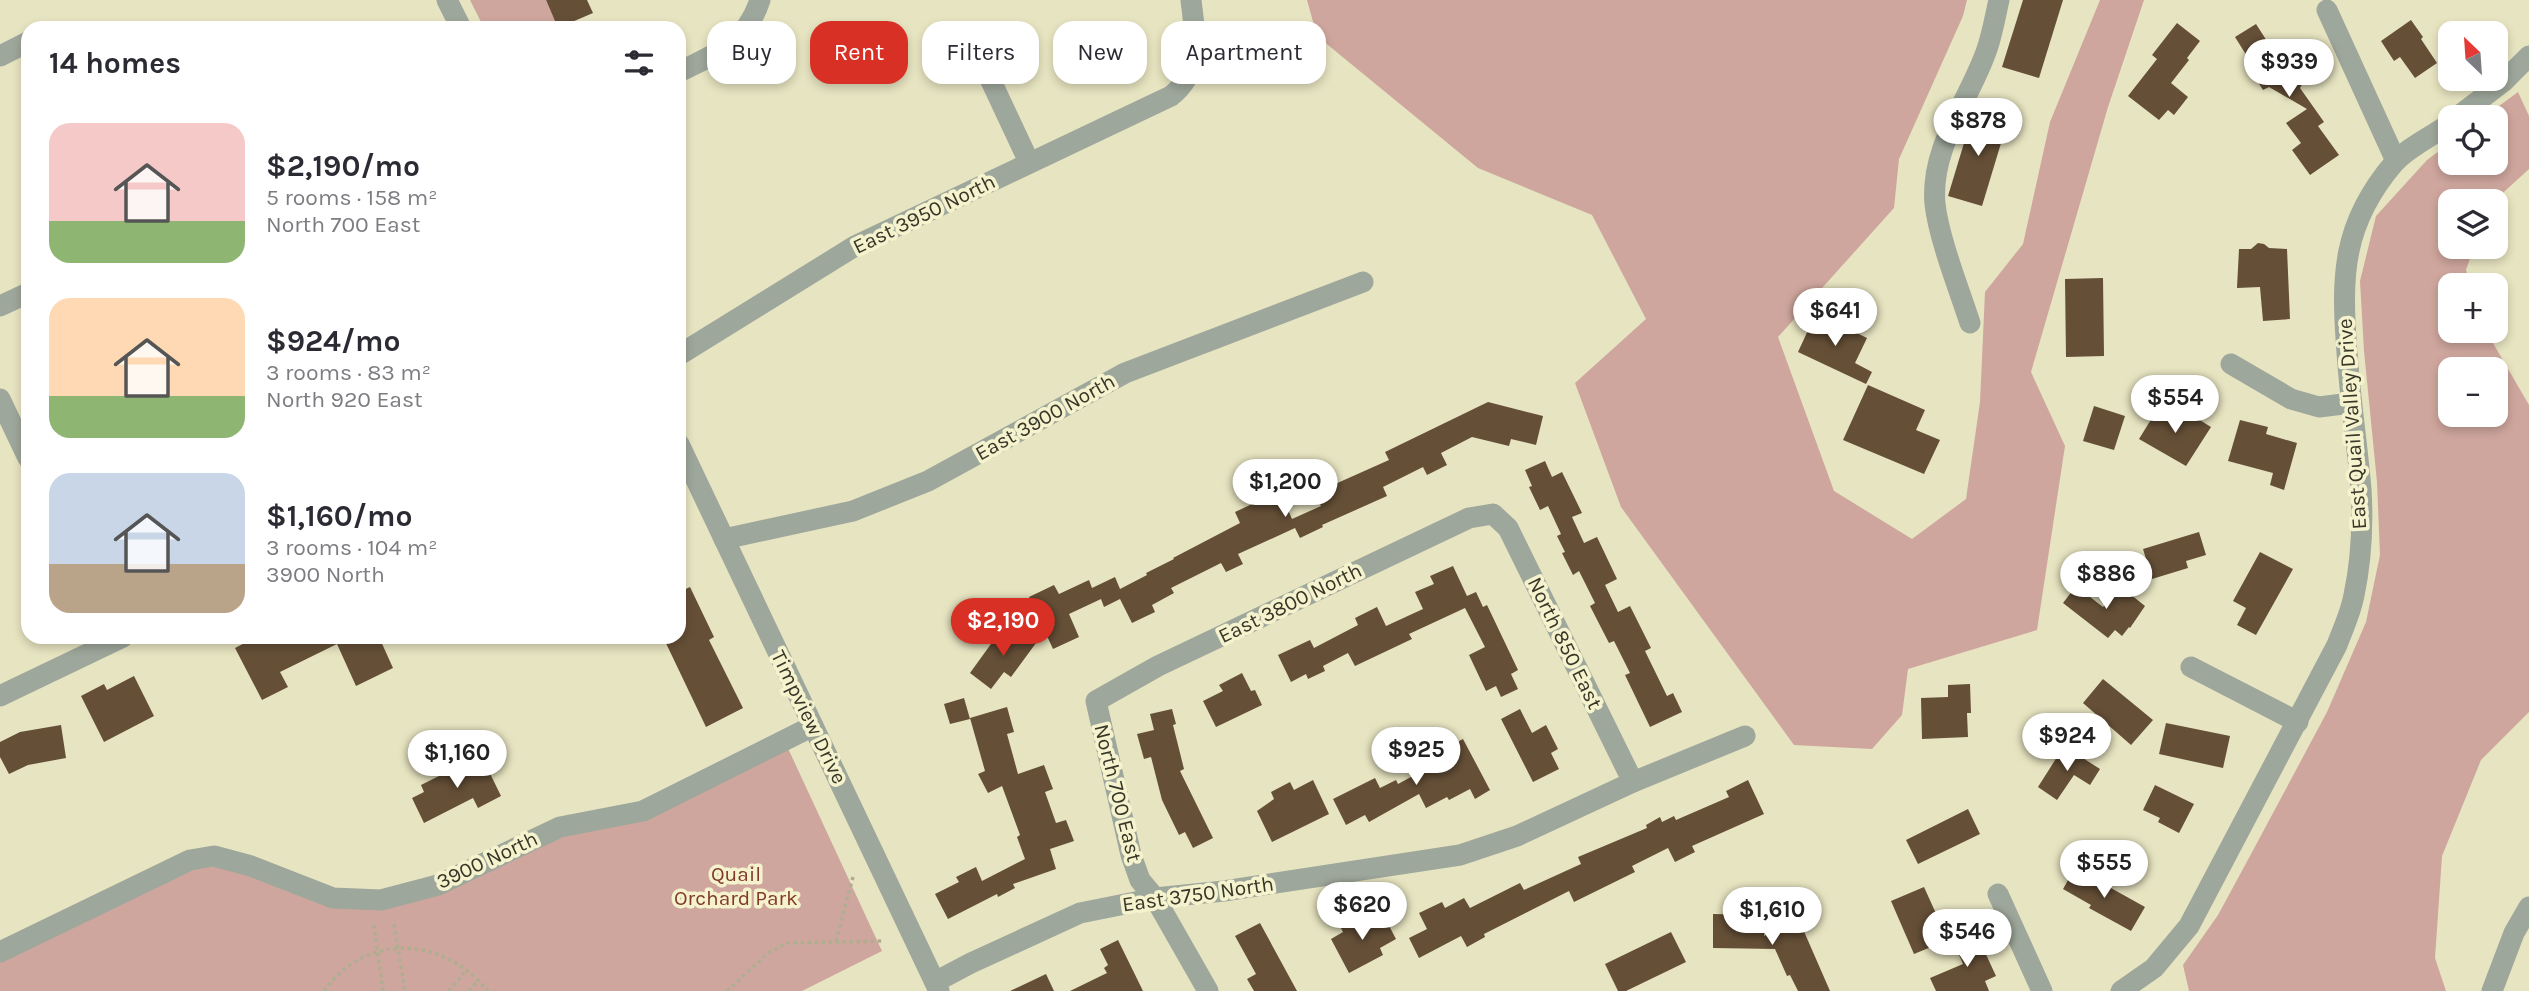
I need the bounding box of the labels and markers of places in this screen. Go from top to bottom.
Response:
pin: $939 [2248,40,2330,99]
pin: $878 [1937,99,2019,158]
pin: $641 [1794,288,1876,348]
pin: $554 [2134,376,2216,435]
pin: $1,200 [1228,460,1342,519]
pin: $886 [2065,552,2147,611]
pin: $2,190 [946,598,1060,658]
pin: $924 [2026,714,2108,773]
pin: $925 [1375,728,1457,787]
pin: $1,160 [400,730,514,790]
pin: $555 [2063,841,2145,900]
pin: $620 [1321,883,1403,942]
pin: $1,610 [1715,888,1829,947]
pin: $546 [1926,909,2008,969]

